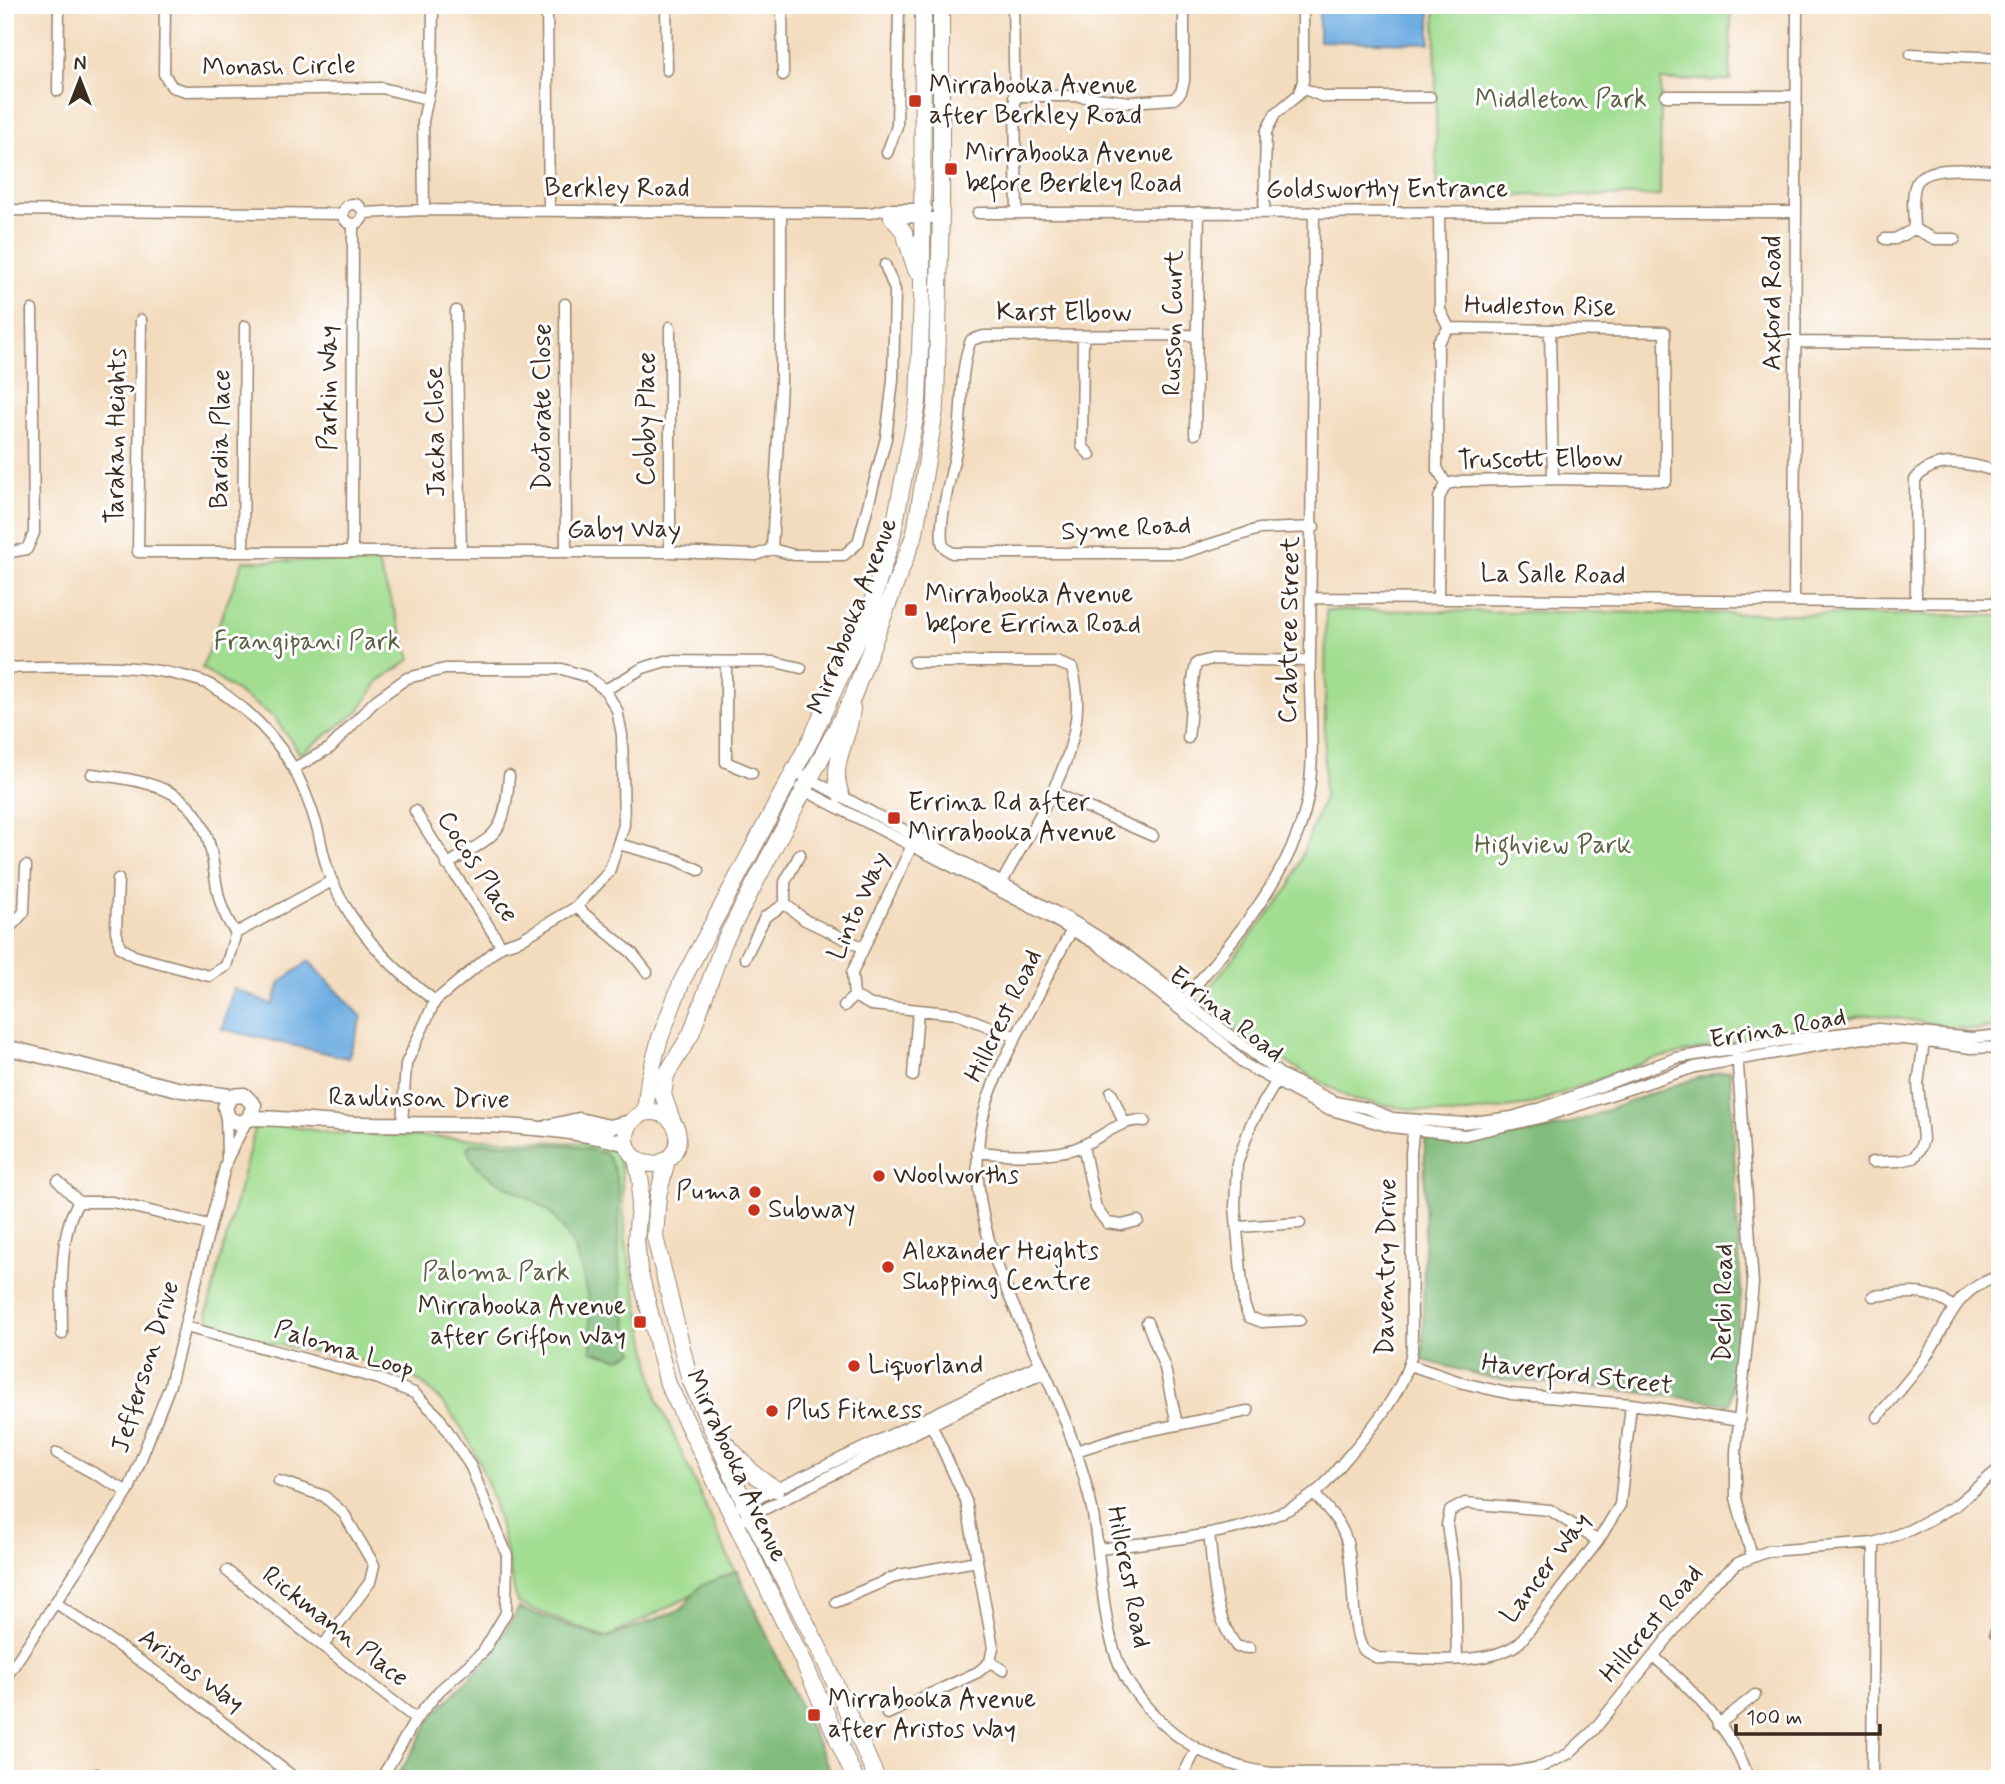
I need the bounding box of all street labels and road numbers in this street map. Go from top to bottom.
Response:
street label: Monash Circle [202,49,356,85]
street label: Berkley Road [544,172,690,206]
street label: Goldsworthy Entrance [1266,173,1508,207]
street label: Axford Road [1756,235,1792,371]
street label: Russon Court [1156,250,1192,396]
street label: Hudleston Rise [1464,289,1616,325]
street label: Karst Elbow [996,296,1132,330]
street label: Doctorate Close [526,323,560,491]
street label: Parkin Way [312,325,346,451]
street label: Tarakan Heights [98,348,136,524]
street label: Cobby Place [630,352,664,486]
street label: Jacka Close [418,366,454,498]
street label: Bardia Place [203,369,239,509]
street label: Truscott Elbow [1457,442,1623,478]
street label: Syme Road [1060,509,1192,549]
street label: Gaby Way [567,513,681,547]
street label: Mirrabooka Avenue [800,513,906,719]
street label: Crabtree Street [1271,536,1309,724]
street label: La Salle Road [1480,557,1626,593]
street label: Cocos Place [428,805,526,929]
street label: Linto Way [820,846,898,966]
street label: Hillcrest Road [957,944,1051,1088]
street label: Errina Road [1161,959,1291,1071]
street label: Errina Road [1707,1000,1849,1058]
street label: Rawlinson Drive [328,1080,510,1118]
street label: Daventry Drive [1368,1178,1406,1356]
street label: Derbi Road [1706,1243,1742,1363]
street label: Jefferson Drive [104,1277,188,1457]
street label: Paloma Loop [270,1313,418,1387]
street label: Haverford Street [1479,1346,1675,1406]
street label: Mirrabooka Avenue [677,1364,795,1568]
street label: Hillcrest Road [1098,1503,1158,1651]
street label: Lancer Way [1493,1505,1599,1631]
street label: Hillcrest Road [1593,1558,1711,1690]
street label: Rickmann Place [255,1559,415,1695]
street label: Aristos Way [131,1621,251,1721]

